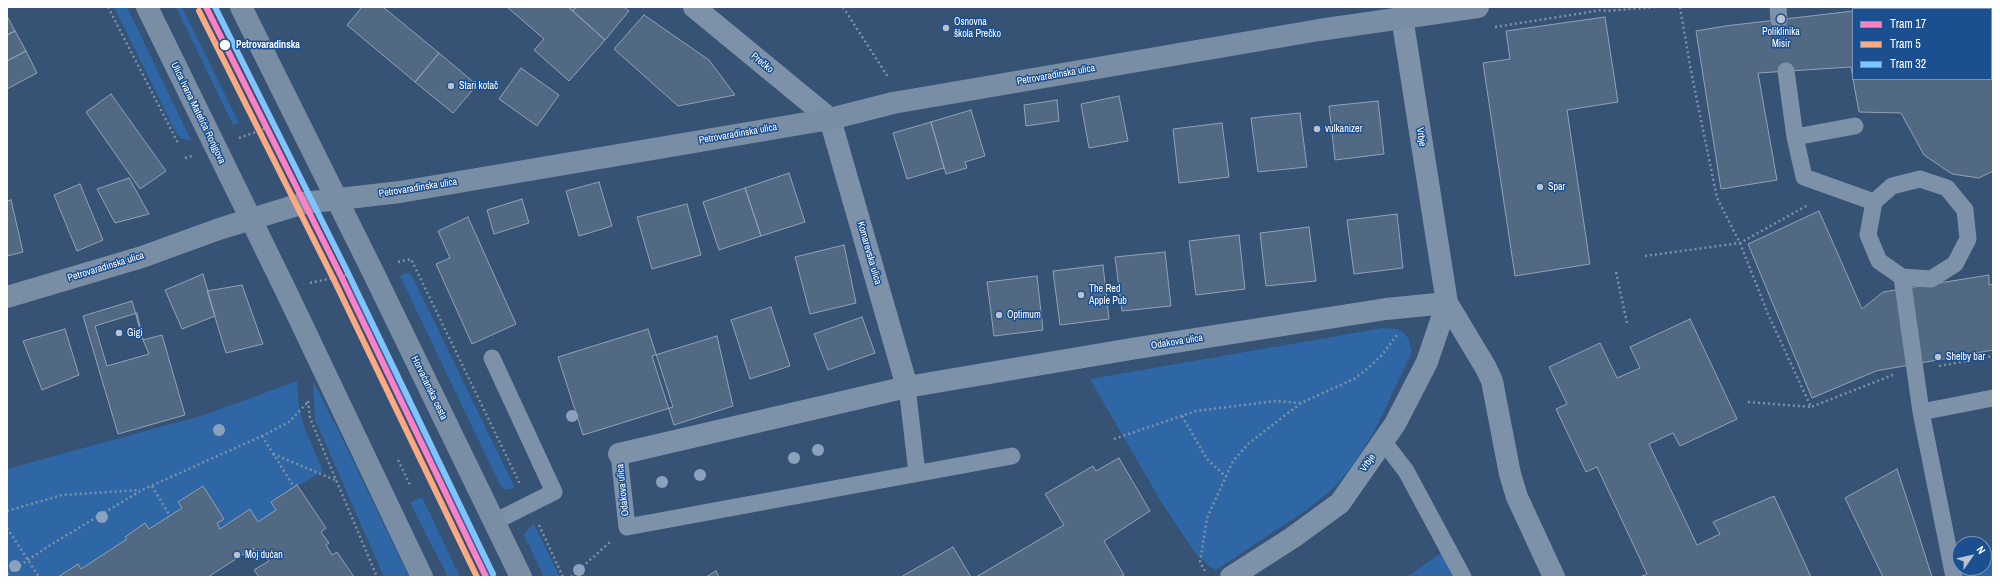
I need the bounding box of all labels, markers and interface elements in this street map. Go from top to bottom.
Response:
legend [1852,8,1992,80]
marker: Poliklinika Misir [1775,13,1787,25]
place label: Osnovna škola Prečko [954,16,1001,40]
text: Tram 17 [1890,16,1926,32]
marker: Osnovna škola Prečko [941,23,951,33]
place label: Poliklinika Misir [1762,26,1800,50]
text: Tram 5 [1890,36,1921,52]
marker: Petrovaradinska [218,38,232,52]
place label: Petrovaradinska [236,39,300,51]
street label: Prečko [748,50,776,76]
text: Tram 32 [1890,56,1926,72]
street label: Ulica Ivana Matetića Ronjgova [168,60,228,166]
street label: Petrovaradinska ulica [1016,62,1096,88]
place label: Stari kotač [459,80,498,92]
marker: Stari kotač [446,81,456,91]
street label: Petrovaradinska ulica [698,121,778,147]
place label: vulkanizer [1325,123,1362,135]
marker: vulkanizer [1312,124,1322,134]
street label: Vrbje [1414,127,1428,147]
street label: Petrovaradinska ulica [378,176,458,200]
place label: Spar [1548,181,1565,193]
marker: Spar [1535,182,1545,192]
street label: Komarevska ulica [854,220,884,286]
street label: Petrovaradinska ulica [66,250,146,284]
place label: The Red Apple Pub [1089,283,1127,306]
marker: The Red Apple Pub [1076,290,1086,300]
place label: Optimum [1007,309,1041,321]
marker: Optimum [994,310,1004,320]
place label: Gigi [127,327,142,339]
marker: Gigi [114,328,124,338]
street label: Odakova ulica [1150,332,1204,352]
place label: Shelby bar [1946,351,1985,363]
marker: Shelby bar [1933,352,1943,362]
street label: Horvaćanska cesta [408,354,450,422]
street label: Vrbje [1358,452,1378,474]
street label: Odakova ulica [614,463,632,517]
north arrow [1952,536,1992,576]
text: N [1973,543,1989,556]
place label: Moj dućan [245,549,283,561]
marker: Moj dućan [232,550,242,560]

